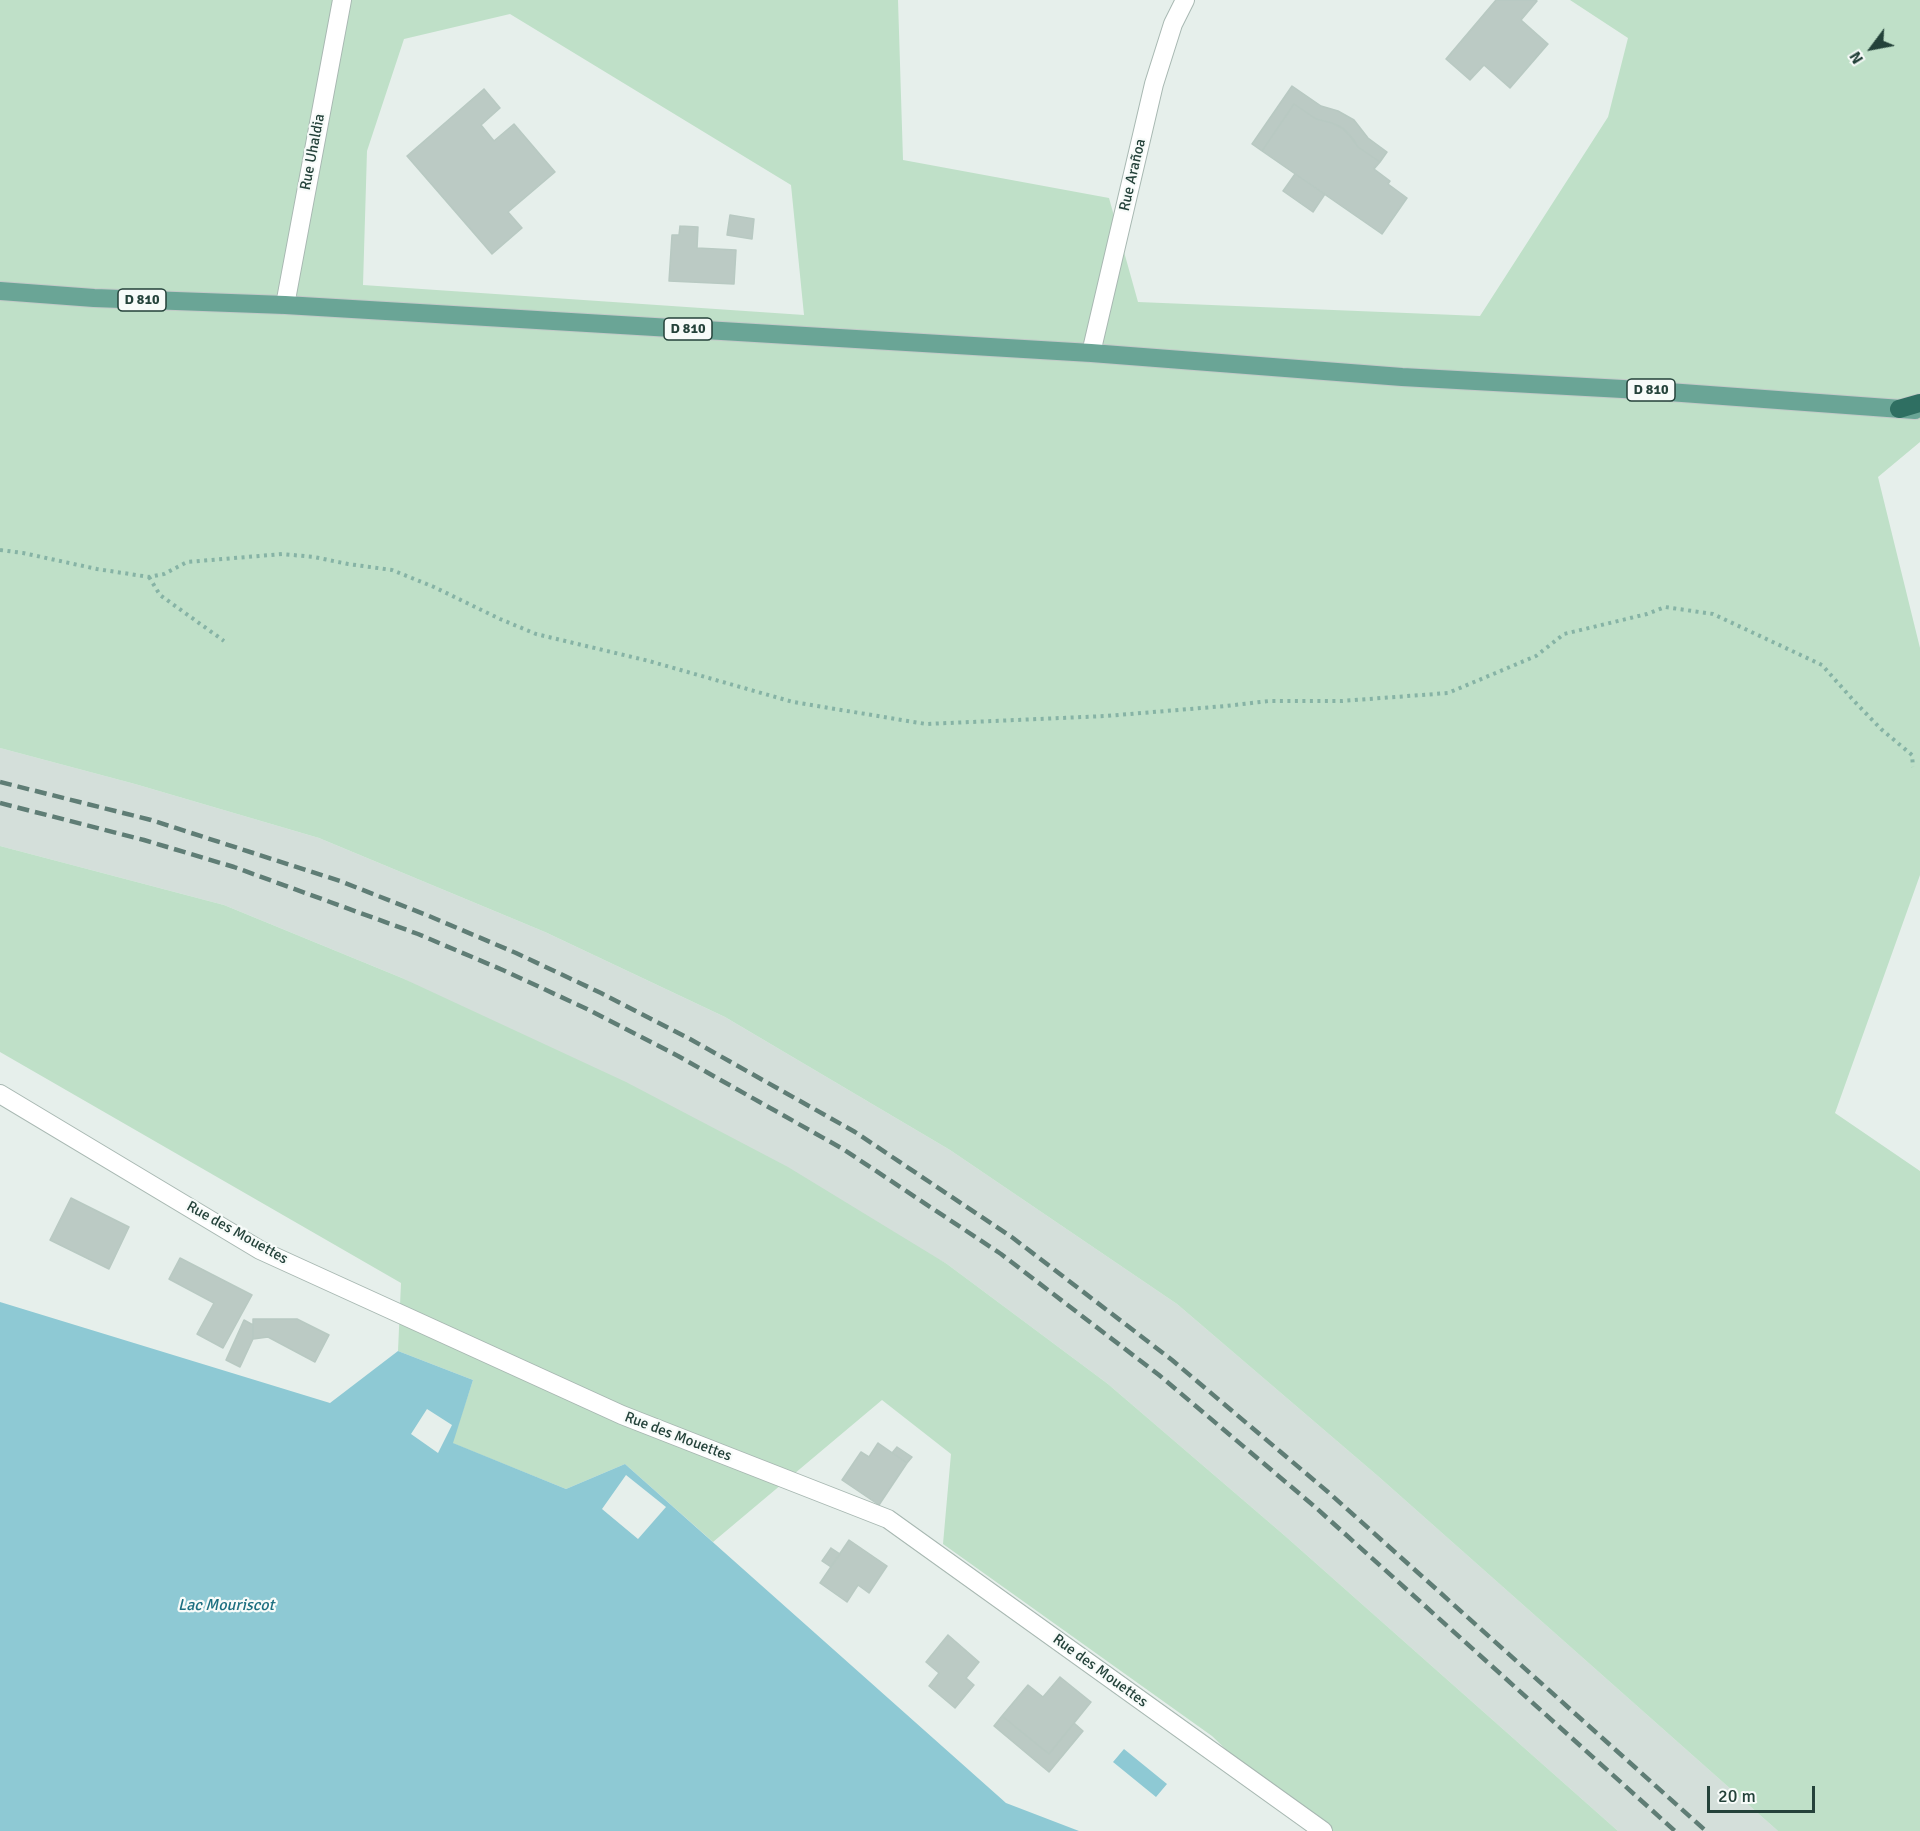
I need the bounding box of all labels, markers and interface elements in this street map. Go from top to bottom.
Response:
north arrow [1842,18,1902,78]
text: N [1845,48,1868,68]
street label: Rue Uhaldia [297,112,329,192]
street label: Rue Arañoa [1116,137,1150,213]
road number: D 810 [118,289,166,311]
road number: D 810 [664,318,712,340]
road number: D 810 [1627,379,1675,401]
street label: Rue des Mouettes [183,1198,291,1268]
street label: Rue des Mouettes [622,1408,734,1466]
water label: Lac Mouriscot [178,1596,274,1616]
street label: Rue des Mouettes [1049,1631,1151,1711]
scale bar [1710,1774,1818,1812]
text: 20 m [1718,1785,1756,1807]

